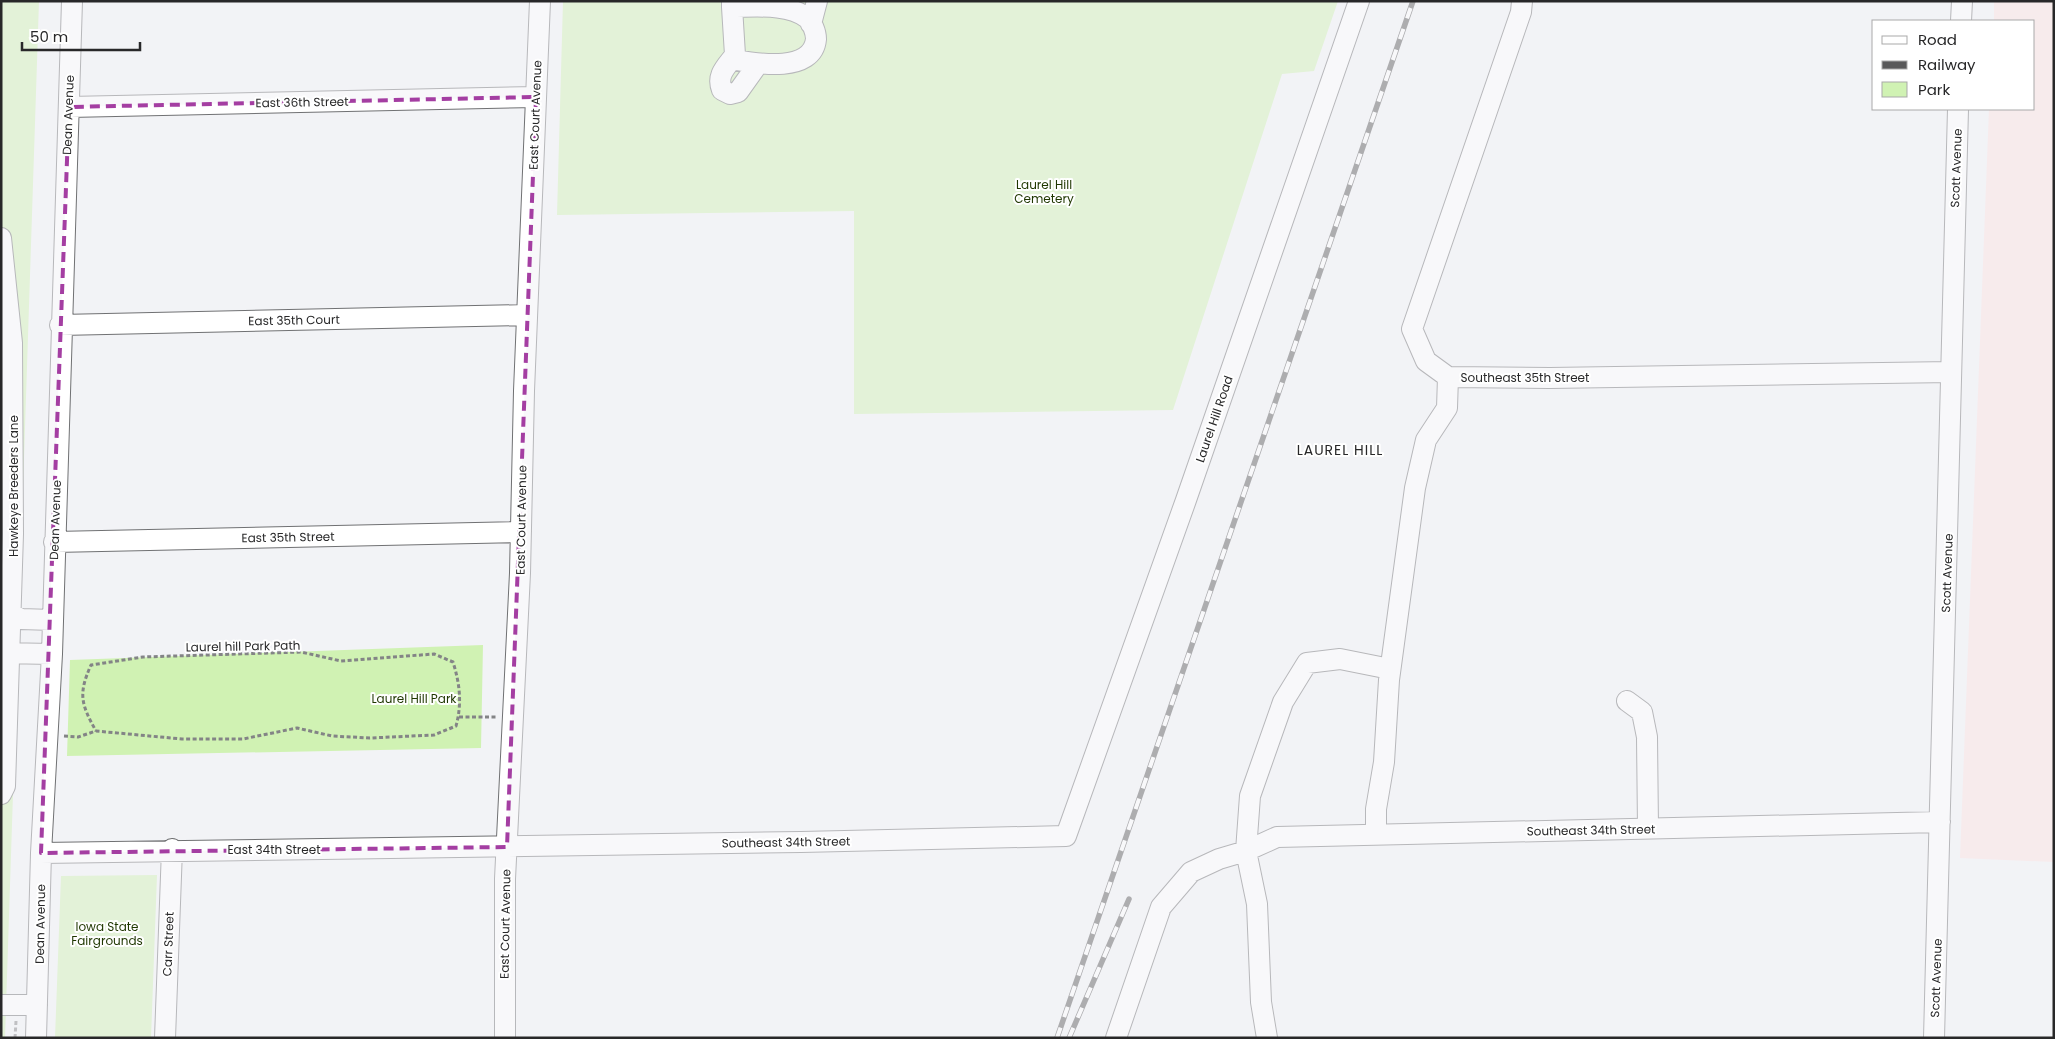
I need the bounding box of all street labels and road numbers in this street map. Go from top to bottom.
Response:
street label: East Court Avenue [525,60,545,170]
street label: Dean Avenue [58,75,78,155]
street label: East 36th Street [255,93,349,111]
street label: Scott Avenue [1946,128,1966,208]
street label: East 35th Court [248,311,340,329]
street label: Southeast 35th Street [1461,369,1589,386]
street label: Laurel Hill Road [1191,373,1237,465]
street label: Hawkeye Breeders Lane [5,415,22,557]
street label: East Court Avenue [512,465,530,575]
street label: Dean Avenue [45,480,65,560]
street label: East 35th Street [241,528,335,546]
street label: Scott Avenue [1937,533,1957,613]
street label: Laurel hill Park Path [185,636,301,656]
street label: Southeast 34th Street [1526,820,1656,840]
street label: Southeast 34th Street [721,832,851,852]
street label: East 34th Street [227,841,321,858]
street label: East Court Avenue [496,869,514,979]
street label: Dean Avenue [31,884,49,964]
street label: Carr Street [158,911,178,977]
street label: Scott Avenue [1926,938,1946,1018]

